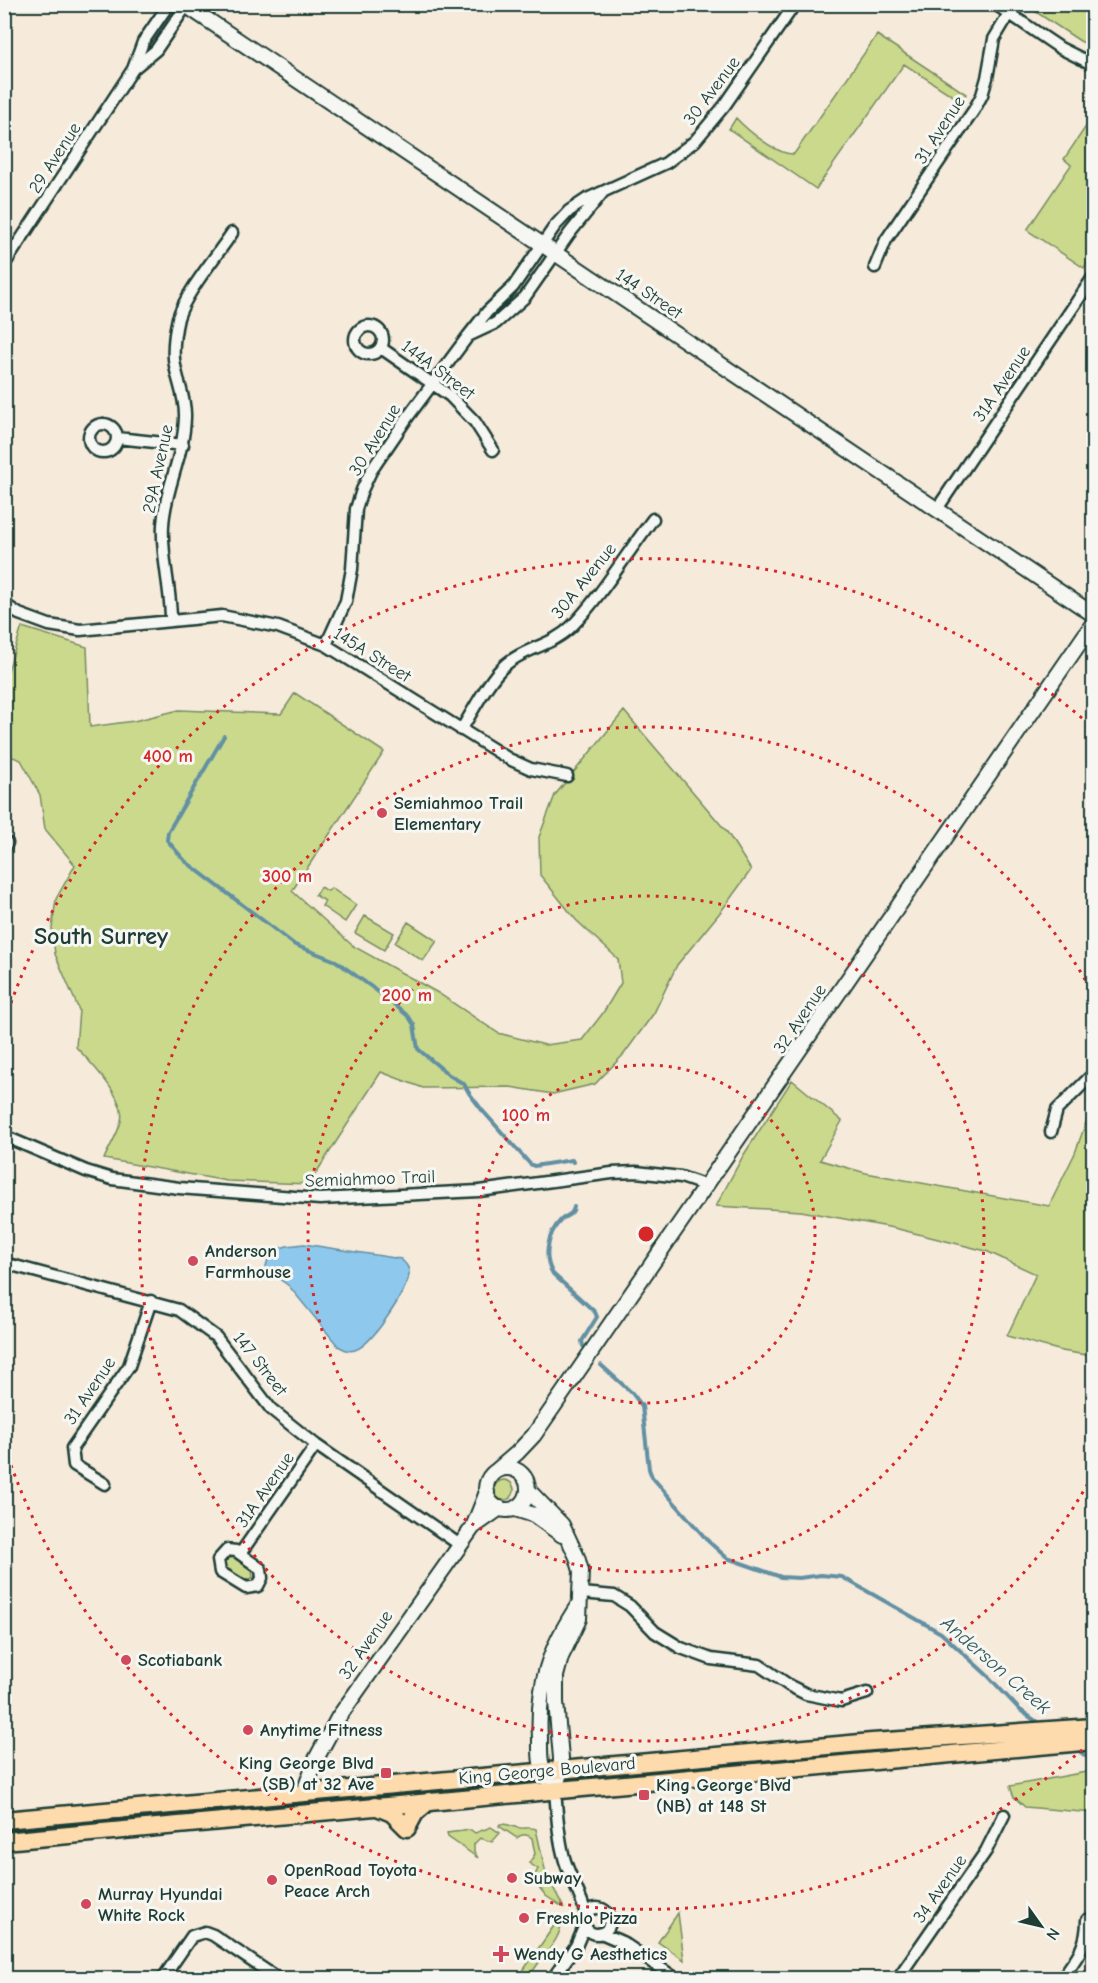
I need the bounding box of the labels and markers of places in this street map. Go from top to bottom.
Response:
place label: Semiahmoo Trail Elementary [394,793,523,835]
marker: Semiahmoo Trail Elementary [375,806,389,820]
centre of rings [636,1224,656,1244]
place label: Anderson Farmhouse [205,1241,291,1283]
marker: Anderson Farmhouse [186,1254,200,1268]
place label: Scotiabank [138,1650,222,1671]
marker: Scotiabank [119,1653,133,1667]
place label: Anytime Fitness [260,1720,383,1741]
marker: Anytime Fitness [241,1723,255,1737]
place label: King George Blvd (SB) at 32 Ave [239,1753,374,1795]
marker: King George Blvd (SB) at 32 Ave [379,1766,393,1780]
place label: King George Blvd (NB) at 148 St [656,1775,791,1817]
marker: King George Blvd (NB) at 148 St [637,1788,651,1802]
place label: OpenRoad Toyota Peace Arch [284,1860,417,1902]
place label: Subway [524,1868,582,1889]
marker: Subway [505,1871,519,1885]
marker: OpenRoad Toyota Peace Arch [265,1873,279,1887]
place label: Murray Hyundai White Rock [98,1884,223,1926]
marker: Murray Hyundai White Rock [79,1897,93,1911]
place label: Freshlo Pizza [536,1908,638,1929]
marker: Freshlo Pizza [517,1911,531,1925]
place label: Wendy G Aesthetics [514,1944,668,1965]
marker: Wendy G Aesthetics [492,1945,510,1963]

